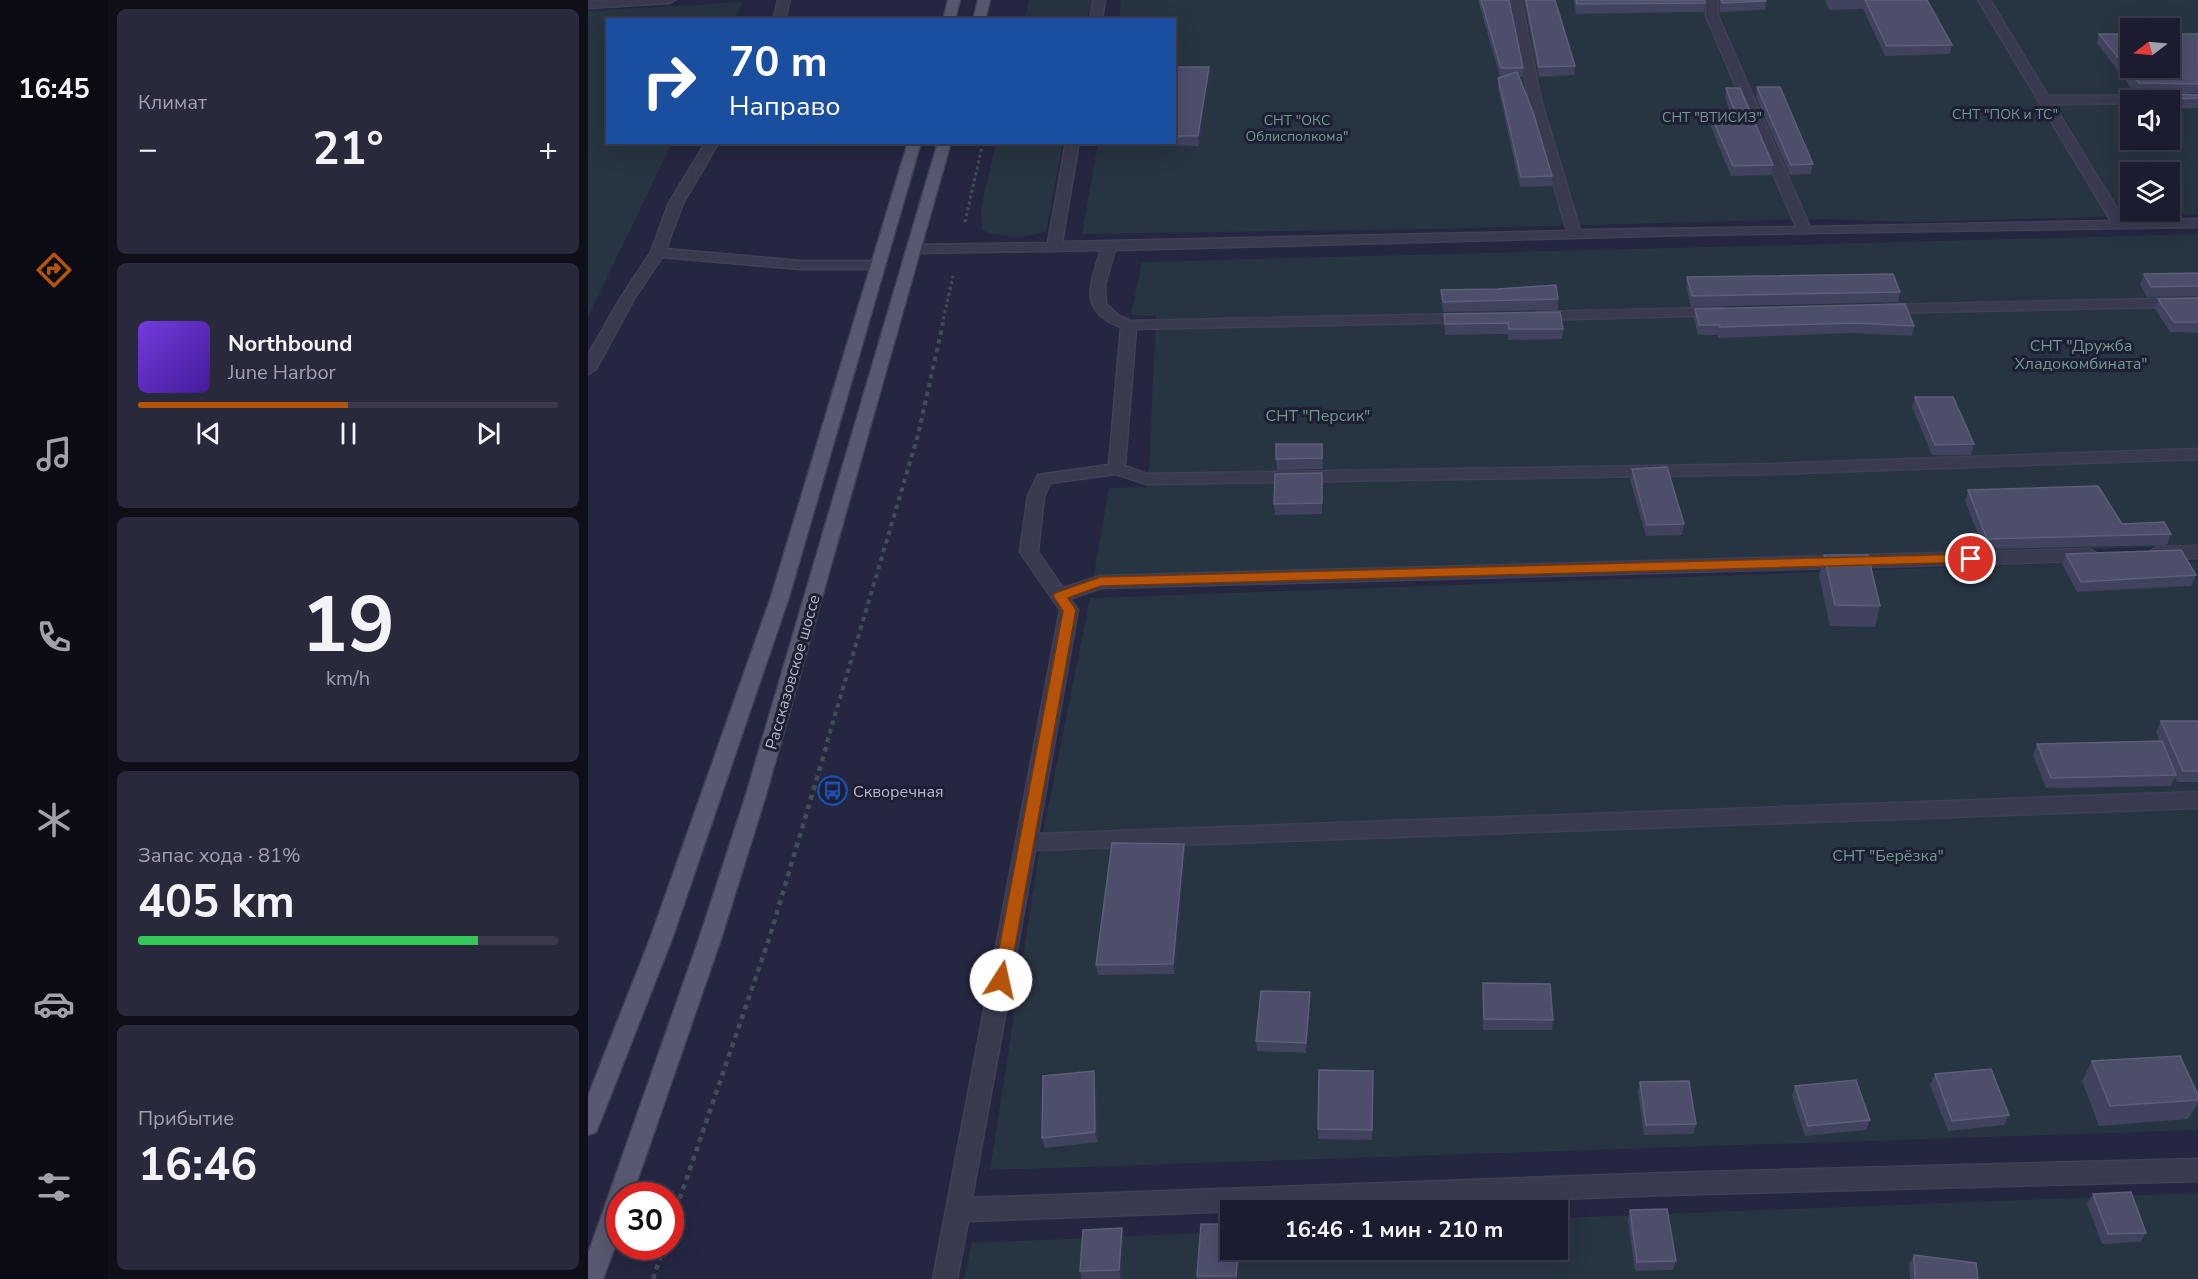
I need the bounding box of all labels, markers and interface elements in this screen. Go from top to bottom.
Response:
north arrow [2120,18,2180,78]
map controls [2120,18,2180,222]
text: 70 m [729,34,828,91]
icon: right [630,42,708,120]
text: 16:45 [18,71,90,108]
text: Направо [729,88,840,125]
text: Климат [138,89,207,116]
button: sound [2120,90,2180,150]
park label: СНТ "ПОК и ТС" [1952,105,2058,124]
park label: СНТ "ВТИСИЗ" [1662,108,1762,127]
park label: СНТ "ОКС Облисполкома" [1246,111,1348,146]
text: 21° [312,119,384,180]
text: − [138,127,158,172]
text: + [538,127,558,172]
button: layers [2120,162,2180,222]
icon: directions [33,249,75,291]
text: Northbound [228,329,352,359]
park label: СНТ "Дружба Хладокомбината" [2014,335,2148,375]
text: June Harbor [228,359,336,386]
park label: СНТ "Персик" [1266,405,1370,427]
icon: previous [192,417,225,450]
icon: pause [332,417,365,450]
icon: next [472,417,505,450]
icon: music [33,433,75,475]
pin [1945,533,1996,584]
icon: arrive [1954,542,1987,575]
text: 19 [301,572,395,679]
street label: Рассказовское шоссе [760,592,826,752]
icon: phone [33,616,75,658]
text: km/h [326,665,370,692]
bus stop icon: Скворечная [816,775,848,807]
place label: Скворечная [853,781,944,803]
icon: climate [33,799,75,841]
text: Запас хода · 81% [138,842,301,869]
park label: СНТ "Берёзка" [1832,845,1944,867]
text: 405 km [138,872,295,933]
position arrow [969,948,1033,1012]
icon: car [33,983,75,1025]
text: Прибытие [138,1105,234,1132]
text: 16:46 [138,1135,257,1196]
icon: filters [33,1166,75,1208]
speed limit sign: 30 [606,1182,684,1260]
text: 16:46 · 1 мин · 210 m [1285,1215,1503,1245]

